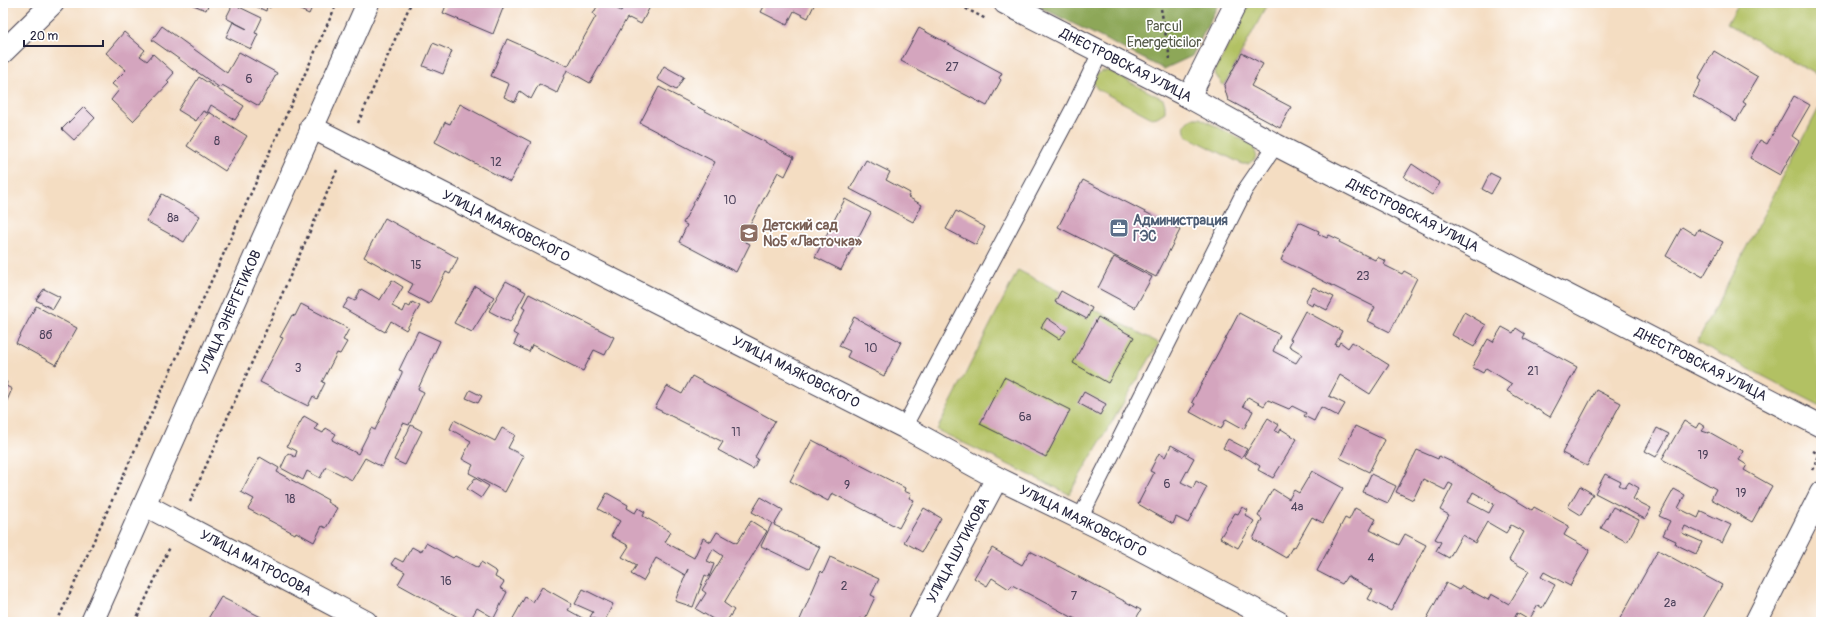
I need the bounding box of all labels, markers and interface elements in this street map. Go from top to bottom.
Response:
park label: Parcul Energeticilor [1127,18,1201,51]
scale bar [24,22,103,48]
street label: ДНЕСТРОВСКАЯ УЛИЦА [1056,24,1195,106]
text: 20 m [30,29,59,44]
house number: 27 [945,60,959,75]
house number: 6 [246,72,253,87]
house number: 8 [214,134,220,149]
house number: 12 [490,155,502,170]
street label: ДНЕСТРОВСКАЯ УЛИЦА [1343,174,1482,256]
street label: УЛИЦА МАЯКОВСКОГО [440,187,573,266]
house number: 10 [724,193,736,208]
house number: 8а [167,211,179,226]
place label: Администрация ГЭС [1133,212,1228,245]
place label: Детский сад №5 «Ласточка» [762,217,863,250]
office icon: Администрация ГЭС [1108,217,1130,239]
school or university icon: Детский сад №5 «Ласточка» [738,222,760,244]
street label: УЛИЦА ЭНЕРГЕТИКОВ [195,247,265,377]
house number: 15 [410,258,422,273]
house number: 23 [1356,269,1370,284]
street label: ДНЕСТРОВСКАЯ УЛИЦА [1631,323,1770,405]
house number: 8б [40,328,53,343]
street label: УЛИЦА МАЯКОВСКОГО [730,333,863,412]
house number: 10 [865,341,877,356]
house number: 3 [295,361,302,376]
house number: 21 [1527,364,1539,379]
house number: 6а [1019,410,1032,425]
house number: 11 [731,425,741,440]
house number: 19 [1698,448,1708,463]
house number: 6 [1164,477,1171,492]
house number: 9 [844,478,850,493]
street label: УЛИЦА МАЯКОВСКОГО [1017,482,1150,561]
house number: 19 [1736,486,1746,501]
house number: 18 [285,492,295,507]
street label: УЛИЦА ШУТИКОВА [923,494,993,606]
house number: 4а [1291,500,1304,515]
street label: УЛИЦА МАТРОСОВА [197,526,315,600]
house number: 4 [1368,551,1375,566]
house number: 16 [440,574,452,589]
house number: 2 [841,579,848,594]
house number: 7 [1071,589,1078,604]
house number: 2а [1664,596,1677,611]

